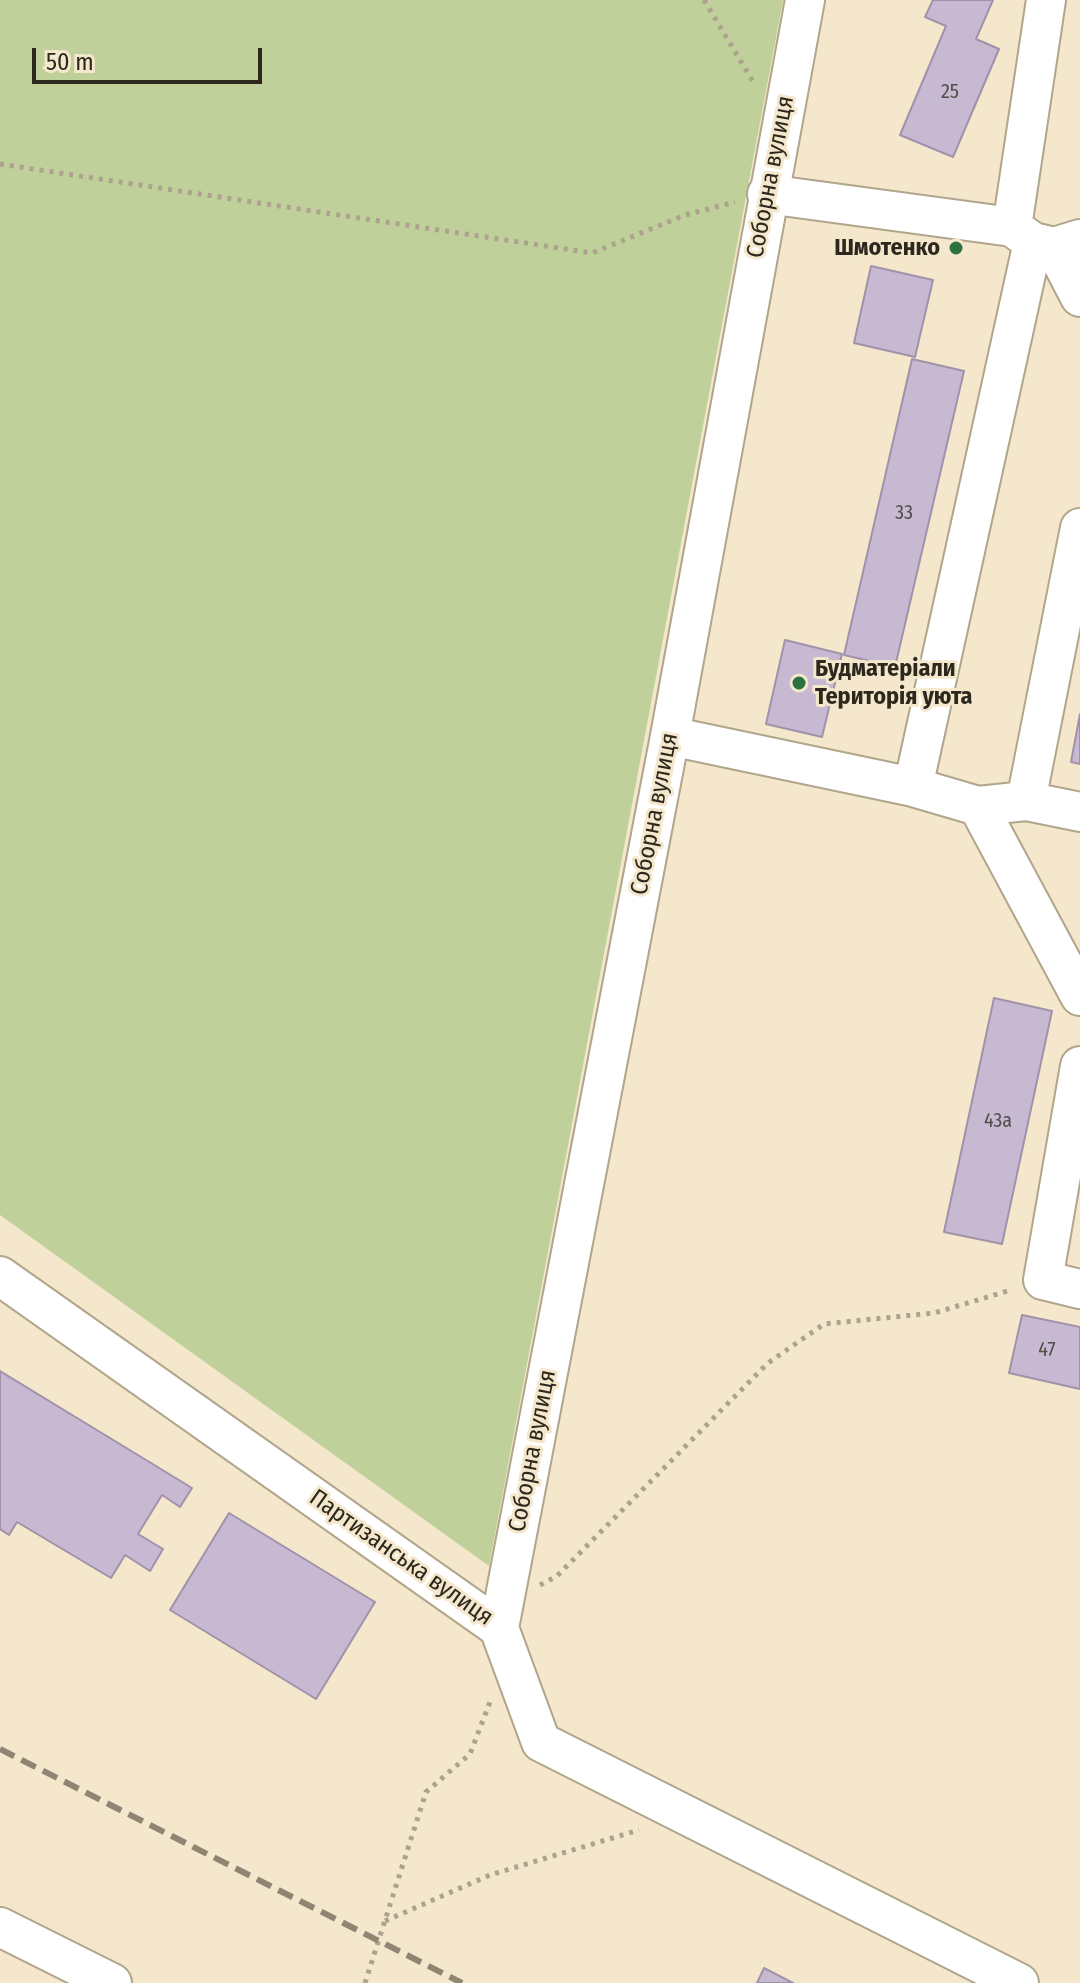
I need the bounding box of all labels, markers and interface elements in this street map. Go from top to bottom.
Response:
scale bar [36,32,266,82]
text: 50 m [46,48,94,76]
house number: 25 [941,80,959,104]
street label: Соборна вулиця [741,94,801,260]
place label: Шмотенко [834,234,940,262]
marker: Шмотенко [947,239,965,257]
house number: 33 [895,501,913,525]
place label: Будматеріали Територія уюта [815,655,972,711]
marker: Будматеріали Територія уюта [790,674,808,692]
street label: Соборна вулиця [625,731,685,897]
house number: 43а [984,1109,1012,1133]
house number: 47 [1038,1338,1056,1362]
street label: Соборна вулиця [503,1368,563,1534]
street label: Партизанська вулиця [304,1484,498,1632]

